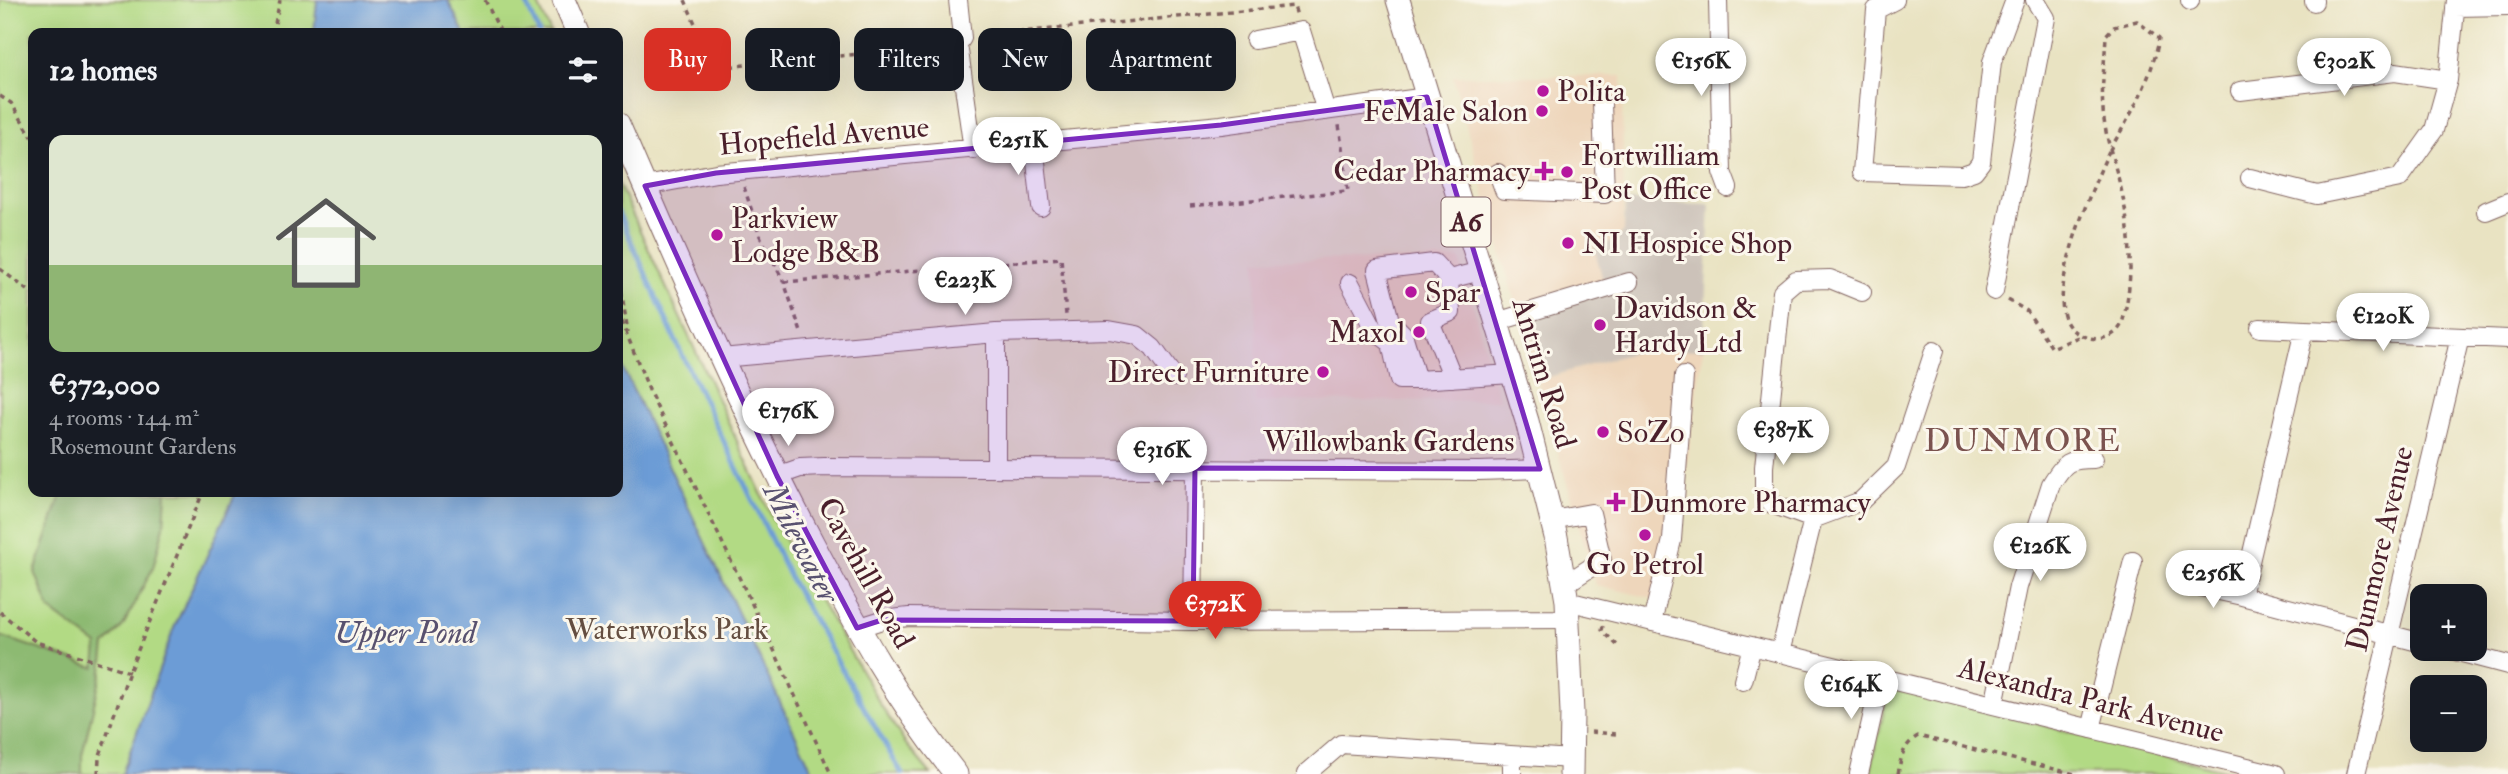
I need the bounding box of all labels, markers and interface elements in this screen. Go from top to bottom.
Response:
chip: Buy [644,28,731,91]
chip: Rent [745,28,840,91]
chip: Filters [854,28,964,91]
chip: New [978,28,1072,91]
chip: Apartment [1086,28,1236,91]
pin: €156K [1652,38,1750,98]
pin: €302K [2295,38,2393,98]
text: €156K [1671,46,1731,75]
text: €302K [2313,46,2375,75]
icon: filters [564,51,602,89]
text: 12 homes [49,52,157,89]
place label: Polita [1557,73,1626,110]
marker: Polita [1535,83,1551,99]
place label: FeMale Salon [1363,93,1528,130]
marker: FeMale Salon [1534,103,1550,119]
street label: Hopefield Avenue [717,108,931,164]
pin: €251K [969,118,1067,177]
text: €251K [988,125,1048,154]
place label: Fortwilliam Post Office [1581,137,1720,208]
place label: Cedar Pharmacy [1333,153,1531,190]
marker: Cedar Pharmacy [1536,163,1552,179]
marker: Fortwilliam Post Office [1559,164,1575,180]
icon: home [263,180,389,306]
road number: A6 [1442,198,1490,246]
place label: Parkview Lodge B&B [731,200,880,271]
place label: NI Hospice Shop [1582,225,1792,262]
marker: Parkview Lodge B&B [709,227,725,243]
marker: NI Hospice Shop [1560,235,1576,251]
pin: €223K [916,258,1014,317]
text: €223K [934,265,996,294]
place label: Spar [1425,274,1480,311]
marker: Spar [1403,284,1419,300]
place label: Davidson & Hardy Ltd [1614,290,1757,361]
street label: Antrim Road [1503,292,1584,453]
pin: €120K [2334,294,2432,353]
text: €120K [2352,301,2414,330]
place label: Maxol [1329,314,1405,351]
marker: Davidson & Hardy Ltd [1592,317,1608,333]
marker: Maxol [1411,324,1427,340]
place label: Direct Furniture [1108,354,1309,391]
marker: Direct Furniture [1315,364,1331,380]
text: €372,000 [49,366,160,403]
pin: €176K [739,388,837,448]
text: €176K [758,396,818,425]
text: 4 rooms · 144 m² [49,403,199,432]
pin: €387K [1734,407,1832,467]
place label: SoZo [1617,414,1684,451]
text: €387K [1753,415,1813,444]
district label: DUNMORE [1924,421,2122,461]
street label: Willowbank Gardens [1262,423,1515,460]
marker: SoZo [1595,424,1611,440]
pin: €316K [1113,428,1211,487]
text: Rosemount Gardens [49,432,236,461]
text: €316K [1133,435,1191,464]
street label: Dunmore Avenue [2338,443,2422,655]
water label: Milewater [753,474,849,612]
place label: Dunmore Pharmacy [1630,484,1871,521]
street label: Cavehill Road [809,491,923,655]
marker: Dunmore Pharmacy [1608,494,1624,510]
pin: €126K [1991,524,2089,583]
marker: Go Petrol [1637,527,1653,543]
text: €126K [2010,531,2071,560]
place label: Go Petrol [1586,546,1704,583]
pin: €256K [2164,550,2262,610]
text: €256K [2182,558,2244,587]
pin: €372K [1166,582,1264,641]
map controls [2410,584,2487,752]
button: + [2410,584,2487,661]
text: €372K [1185,589,1245,618]
park label: Waterworks Park [565,611,768,648]
water label: Upper Pond [334,613,479,653]
street label: Alexandra Park Avenue [1953,649,2228,751]
pin: €164K [1802,662,1900,721]
text: €164K [1820,669,1882,698]
button: − [2410,675,2487,752]

